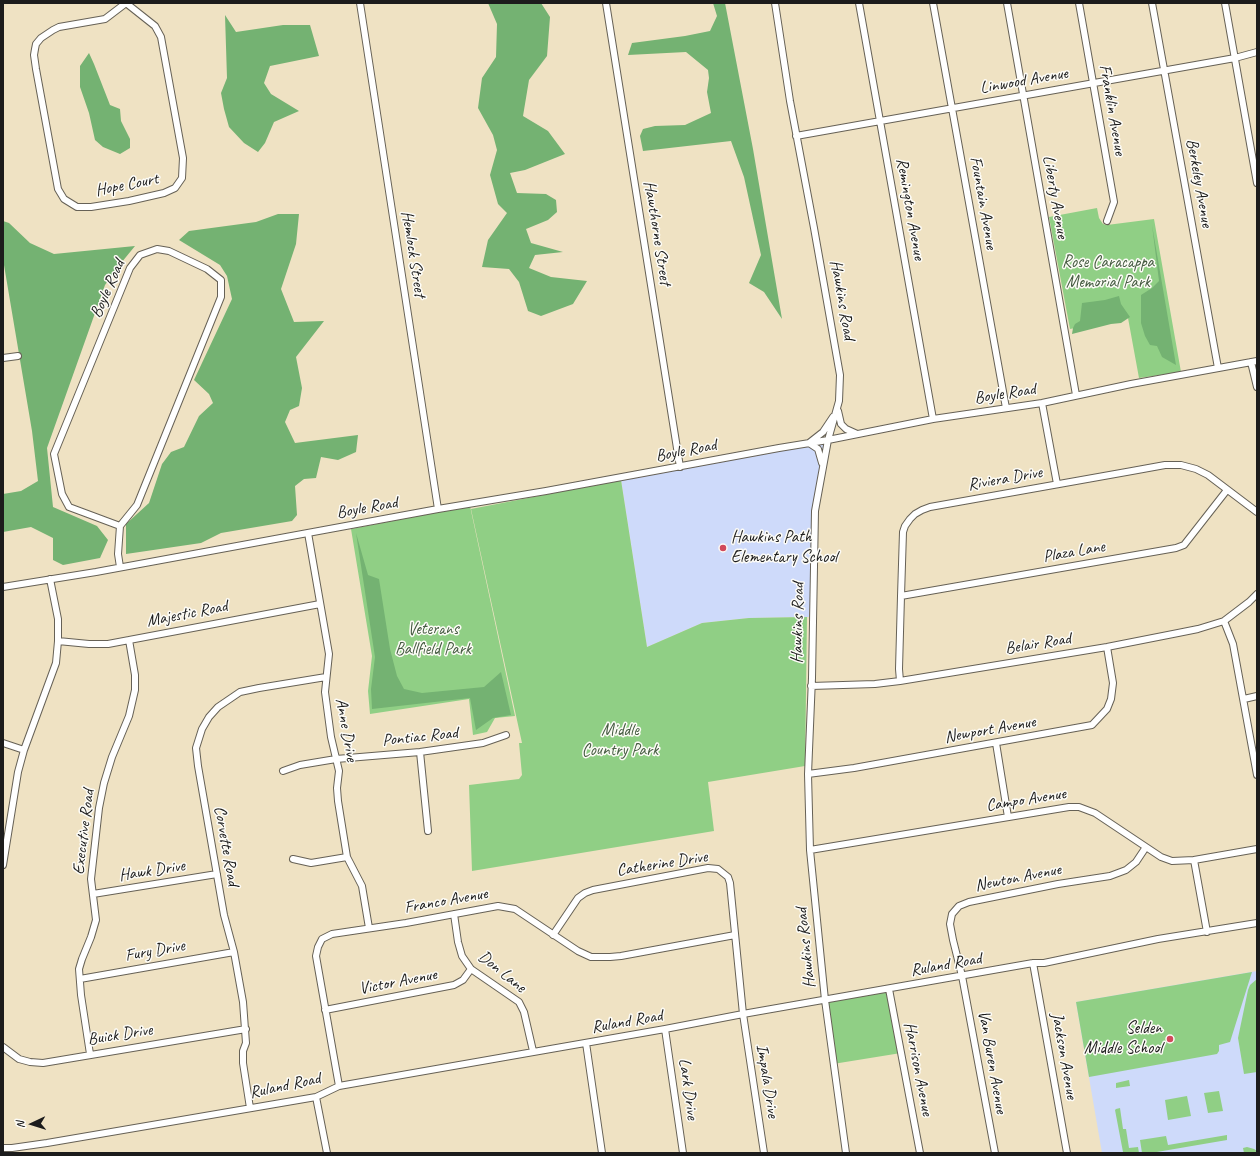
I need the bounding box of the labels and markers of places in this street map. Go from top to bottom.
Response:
place label: Hawkins Path Elementary School [731,528,837,568]
marker: Hawkins Path Elementary School [718,543,728,553]
place label: Selden Middle School [1084,1019,1162,1059]
marker: Selden Middle School [1165,1034,1175,1044]

